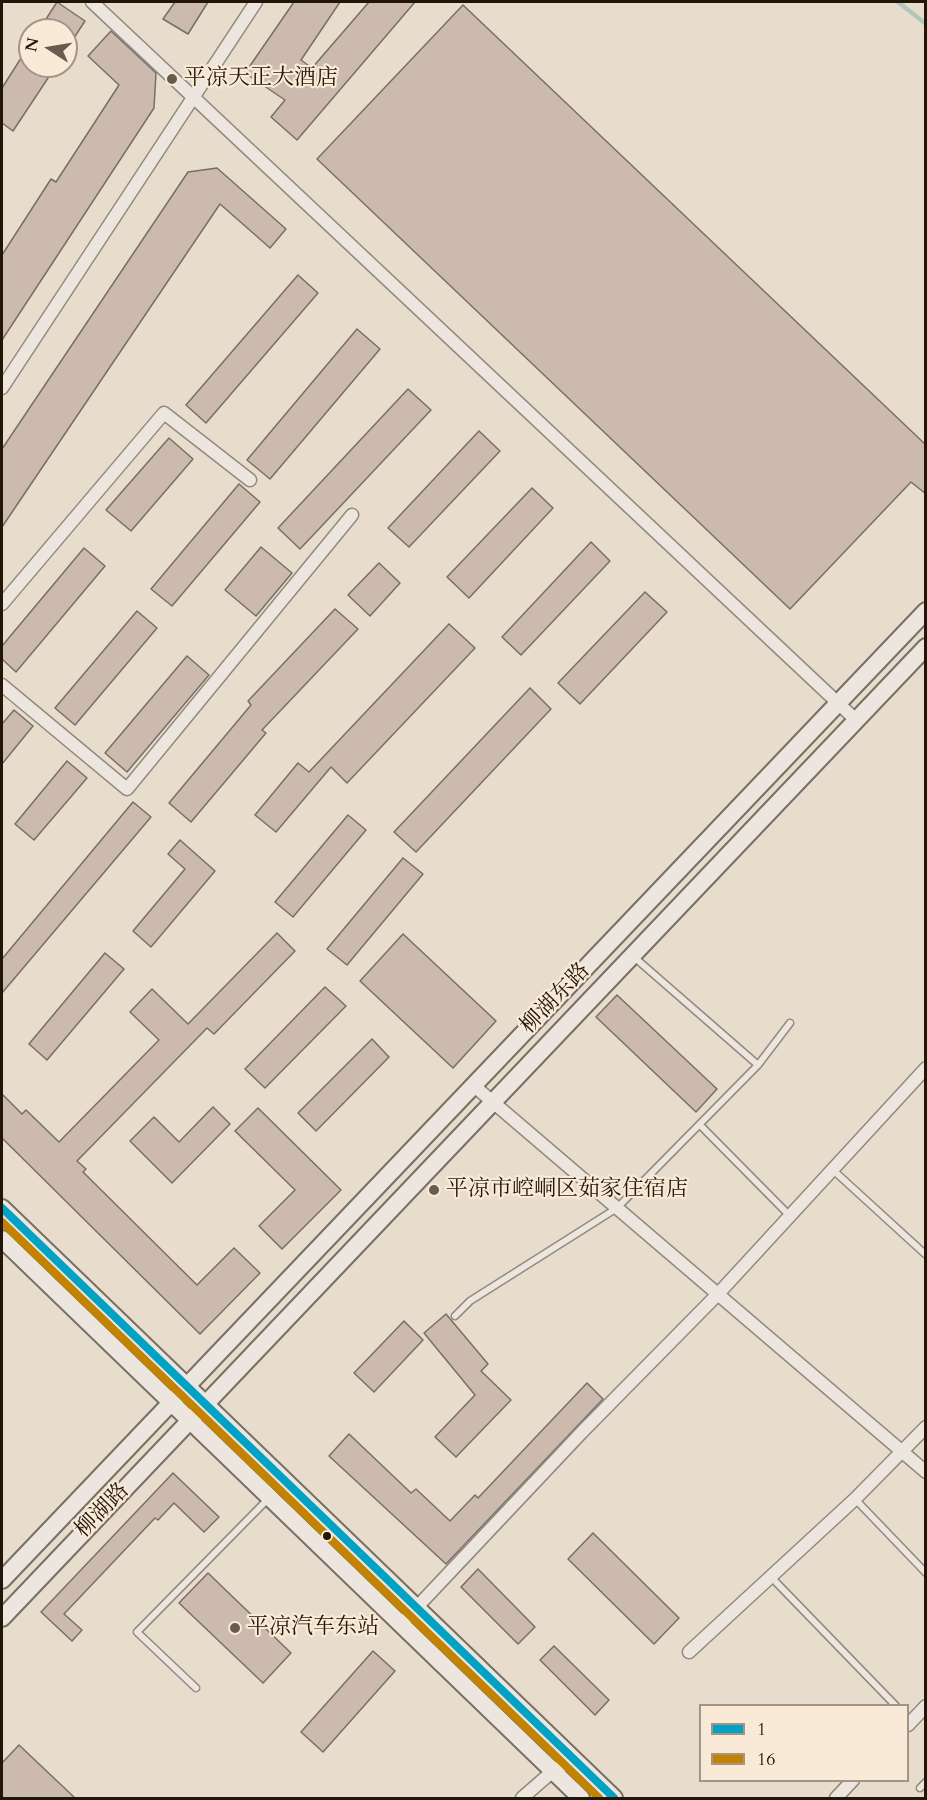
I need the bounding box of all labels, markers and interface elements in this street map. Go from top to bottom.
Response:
north arrow [18,18,78,78]
text: N [20,36,45,54]
place label: 平凉天正大酒店 [184,66,338,92]
marker: 平凉天正大酒店 [165,72,179,86]
street label: 柳湖东路 [516,958,596,1040]
place label: 平凉市崆峒区茹家住宿店 [446,1177,688,1203]
marker: 平凉市崆峒区茹家住宿店 [427,1183,441,1197]
street label: 柳湖路 [71,1478,135,1544]
unlabelled marker [321,1530,333,1542]
place label: 平凉汽车东站 [247,1615,379,1641]
marker: 平凉汽车东站 [228,1621,242,1635]
legend [699,1704,909,1782]
text: 1 [757,1717,766,1742]
text: 16 [757,1747,775,1772]

